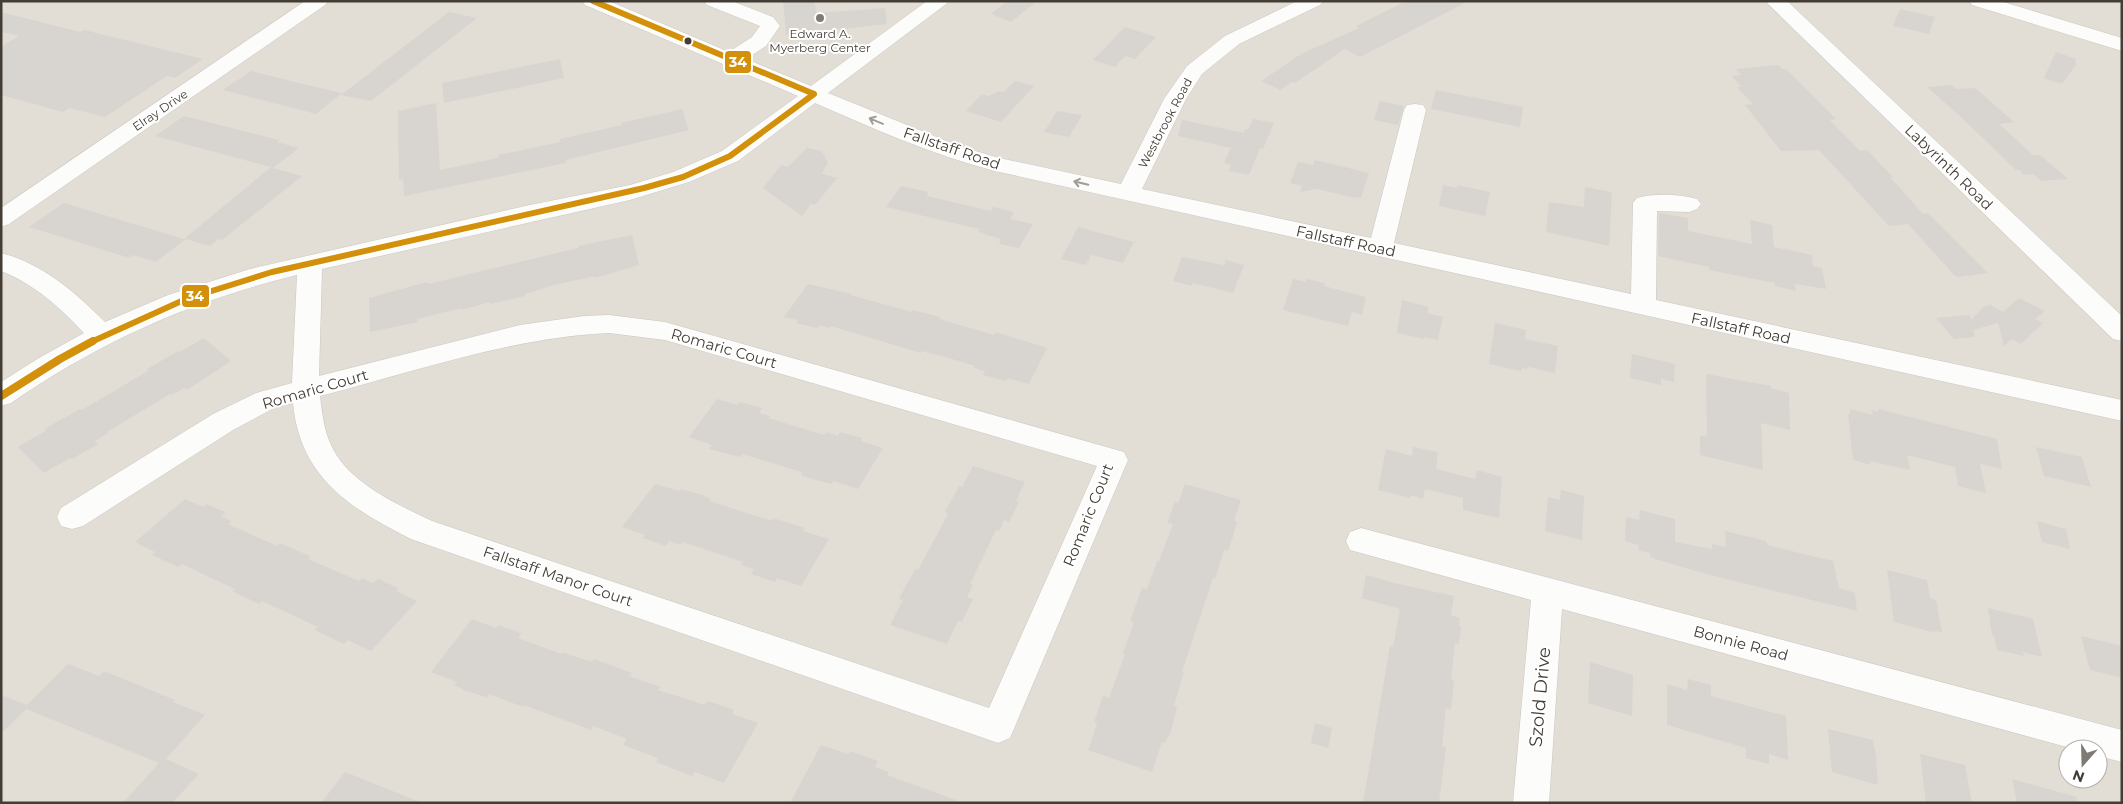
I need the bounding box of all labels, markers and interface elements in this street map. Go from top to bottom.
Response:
marker: Edward A. Myerberg Center [814,12,826,24]
place label: Edward A. Myerberg Center [769,26,871,55]
unlabelled marker [683,36,693,46]
line badge: 34 [724,50,752,74]
text: 34 [728,53,747,71]
street label: Westbrook Road [1135,75,1195,171]
street label: Elray Drive [129,86,191,134]
one-way arrow [869,115,884,125]
street label: Labyrinth Road [1901,120,1997,214]
street label: Fallstaff Road [901,123,1003,173]
one-way arrow [1073,178,1089,187]
street label: Fallstaff Road [1294,221,1398,261]
line badge: 34 [181,284,210,308]
text: 34 [185,287,204,305]
street label: Fallstaff Road [1689,308,1793,348]
street label: Romaric Court [669,324,779,372]
street label: Romaric Court [260,365,370,413]
street label: Romaric Court [1059,461,1117,569]
street label: Fallstaff Manor Court [481,541,635,611]
street label: Bonnie Road [1692,621,1790,665]
street label: Szold Drive [1525,646,1555,748]
north arrow [2058,739,2108,789]
text: N [2070,766,2087,787]

